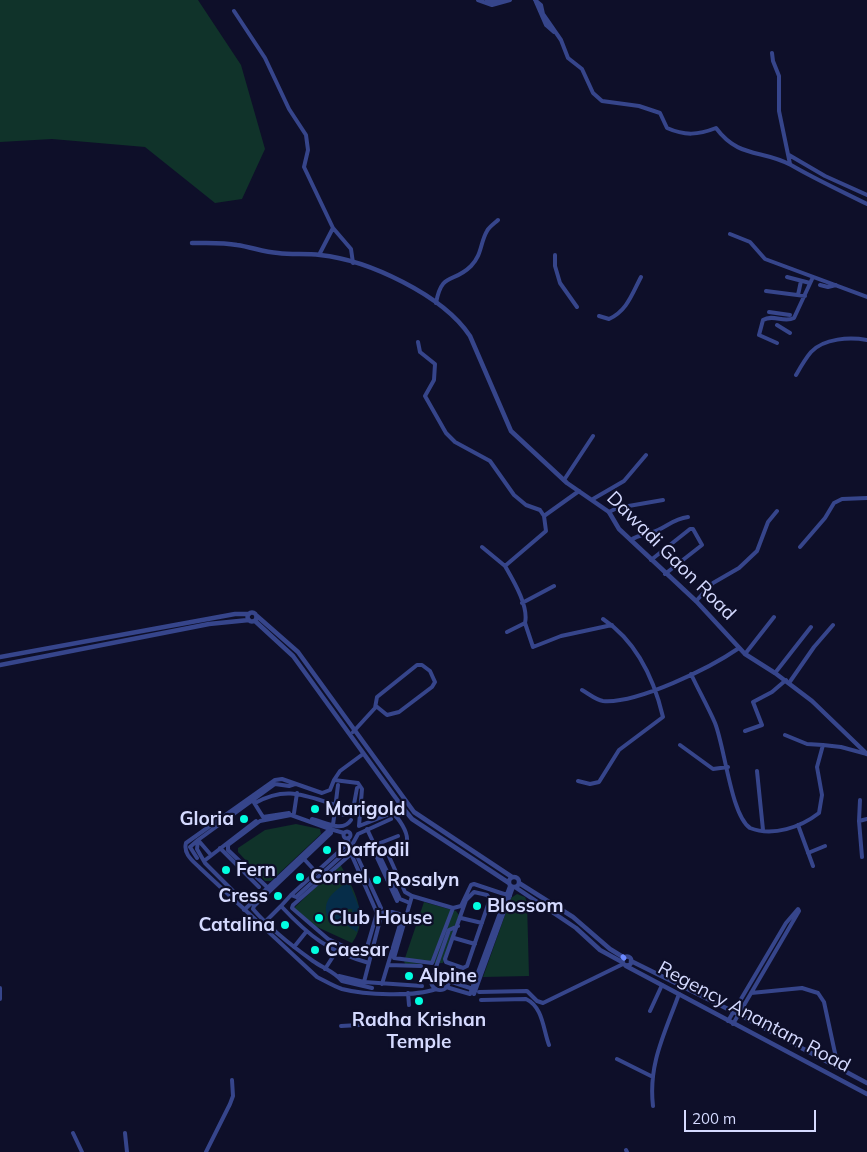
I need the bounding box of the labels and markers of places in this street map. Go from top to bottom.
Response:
place label: Marigold [325,798,406,820]
marker: Marigold [309,803,321,815]
place label: Gloria [180,808,234,830]
marker: Gloria [238,813,250,825]
place label: Daffodil [337,839,410,861]
marker: Daffodil [321,844,333,856]
place label: Fern [236,859,276,881]
marker: Fern [220,864,232,876]
place label: Cornel [310,866,368,888]
place label: Rosalyn [387,869,459,891]
marker: Cornel [294,871,306,883]
marker: Rosalyn [371,874,383,886]
place label: Cress [218,885,268,907]
marker: Cress [272,890,284,902]
place label: Blossom [487,895,564,917]
marker: Blossom [471,900,483,912]
place label: Club House [329,907,432,929]
marker: Club House [313,912,325,924]
place label: Catalina [198,914,275,936]
marker: Catalina [279,919,291,931]
place label: Caesar [325,939,389,961]
marker: Caesar [309,944,321,956]
place label: Alpine [419,965,477,987]
marker: Alpine [403,970,415,982]
marker: Radha Krishan Temple [413,995,425,1007]
place label: Radha Krishan Temple [352,1009,486,1053]

